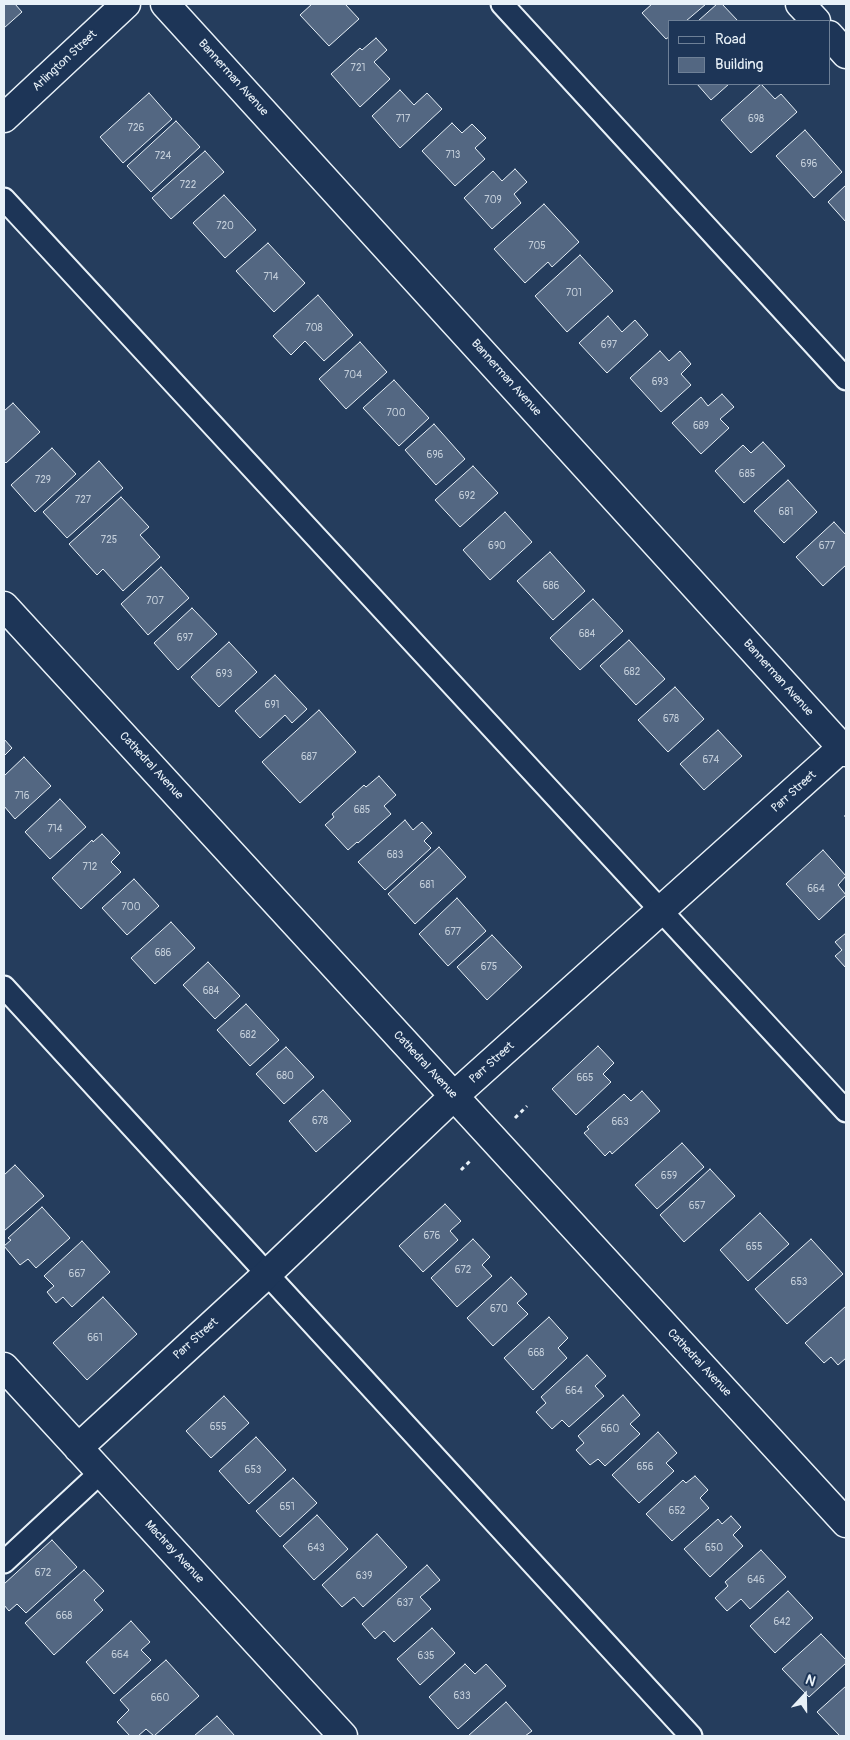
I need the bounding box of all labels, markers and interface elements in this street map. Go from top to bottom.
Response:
legend [668,20,830,85]
street label: Arlington Street [30,27,100,95]
text: Road [715,30,746,49]
street label: Bannerman Avenue [195,37,271,119]
text: Building [715,55,763,74]
house number: 721 [351,62,365,74]
house number: 717 [396,113,410,125]
house number: 698 [748,113,764,125]
house number: 726 [128,122,144,134]
house number: 713 [446,149,460,161]
house number: 724 [155,150,171,162]
house number: 696 [801,158,817,170]
house number: 722 [180,179,196,191]
house number: 709 [484,194,502,206]
house number: 720 [216,220,234,232]
house number: 705 [528,240,546,252]
house number: 714 [264,271,278,283]
house number: 701 [566,287,582,299]
house number: 708 [305,322,323,334]
street label: Bannerman Avenue [468,337,544,419]
house number: 697 [601,339,617,351]
house number: 704 [344,369,362,381]
house number: 693 [652,376,668,388]
house number: 700 [387,407,405,419]
house number: 689 [693,420,709,432]
house number: 696 [427,449,443,461]
house number: 685 [739,468,755,480]
house number: 729 [35,474,51,486]
house number: 692 [459,490,475,502]
house number: 727 [75,494,91,506]
house number: 681 [779,506,793,518]
house number: 725 [101,534,117,546]
house number: 690 [488,540,506,552]
house number: 677 [819,540,835,552]
house number: 686 [543,580,559,592]
house number: 707 [146,595,164,607]
house number: 684 [579,628,595,640]
house number: 697 [177,632,193,644]
street label: Bannerman Avenue [740,637,816,719]
house number: 682 [624,666,640,678]
house number: 693 [216,668,232,680]
house number: 691 [265,699,279,711]
house number: 678 [663,713,679,725]
street label: Cathedral Avenue [116,729,186,803]
house number: 687 [301,751,317,763]
house number: 674 [703,754,719,766]
street label: Parr Street [769,768,819,816]
house number: 716 [14,790,30,802]
house number: 685 [354,804,370,816]
house number: 714 [48,823,62,835]
house number: 683 [387,849,403,861]
house number: 712 [83,861,97,873]
house number: 681 [420,879,434,891]
house number: 664 [807,883,825,895]
house number: 700 [122,901,140,913]
house number: 677 [445,926,461,938]
house number: 686 [155,947,171,959]
house number: 675 [481,961,497,973]
house number: 684 [203,985,219,997]
street label: Cathedral Avenue [390,1028,460,1102]
house number: 682 [240,1029,256,1041]
street label: Parr Street [467,1039,517,1087]
house number: 680 [276,1070,294,1082]
house number: 665 [576,1072,594,1084]
house number: 678 [312,1115,328,1127]
house number: 663 [611,1116,629,1128]
house number: 659 [661,1170,677,1182]
house number: 657 [689,1200,705,1212]
house number: 676 [424,1230,440,1242]
house number: 655 [746,1241,762,1253]
house number: 672 [455,1264,471,1276]
house number: 667 [69,1268,85,1280]
house number: 653 [791,1276,807,1288]
house number: 670 [490,1303,508,1315]
street label: Parr Street [171,1315,221,1363]
street label: Cathedral Avenue [664,1326,734,1400]
house number: 661 [87,1332,103,1344]
house number: 668 [528,1347,544,1359]
house number: 664 [565,1385,583,1397]
house number: 655 [210,1421,226,1433]
house number: 660 [601,1423,619,1435]
house number: 656 [636,1461,654,1473]
house number: 653 [245,1464,261,1476]
house number: 651 [279,1501,295,1513]
house number: 652 [669,1505,685,1517]
street label: Machray Avenue [141,1518,207,1586]
house number: 643 [307,1542,325,1554]
house number: 650 [705,1542,723,1554]
house number: 672 [35,1567,51,1579]
house number: 639 [356,1570,372,1582]
house number: 646 [747,1574,765,1586]
house number: 637 [397,1597,413,1609]
house number: 668 [56,1610,72,1622]
house number: 642 [773,1616,791,1628]
house number: 664 [111,1649,129,1661]
house number: 635 [418,1650,434,1662]
north arrow [780,1670,830,1720]
text: N [803,1671,818,1690]
house number: 633 [454,1690,470,1702]
house number: 660 [151,1692,169,1704]

